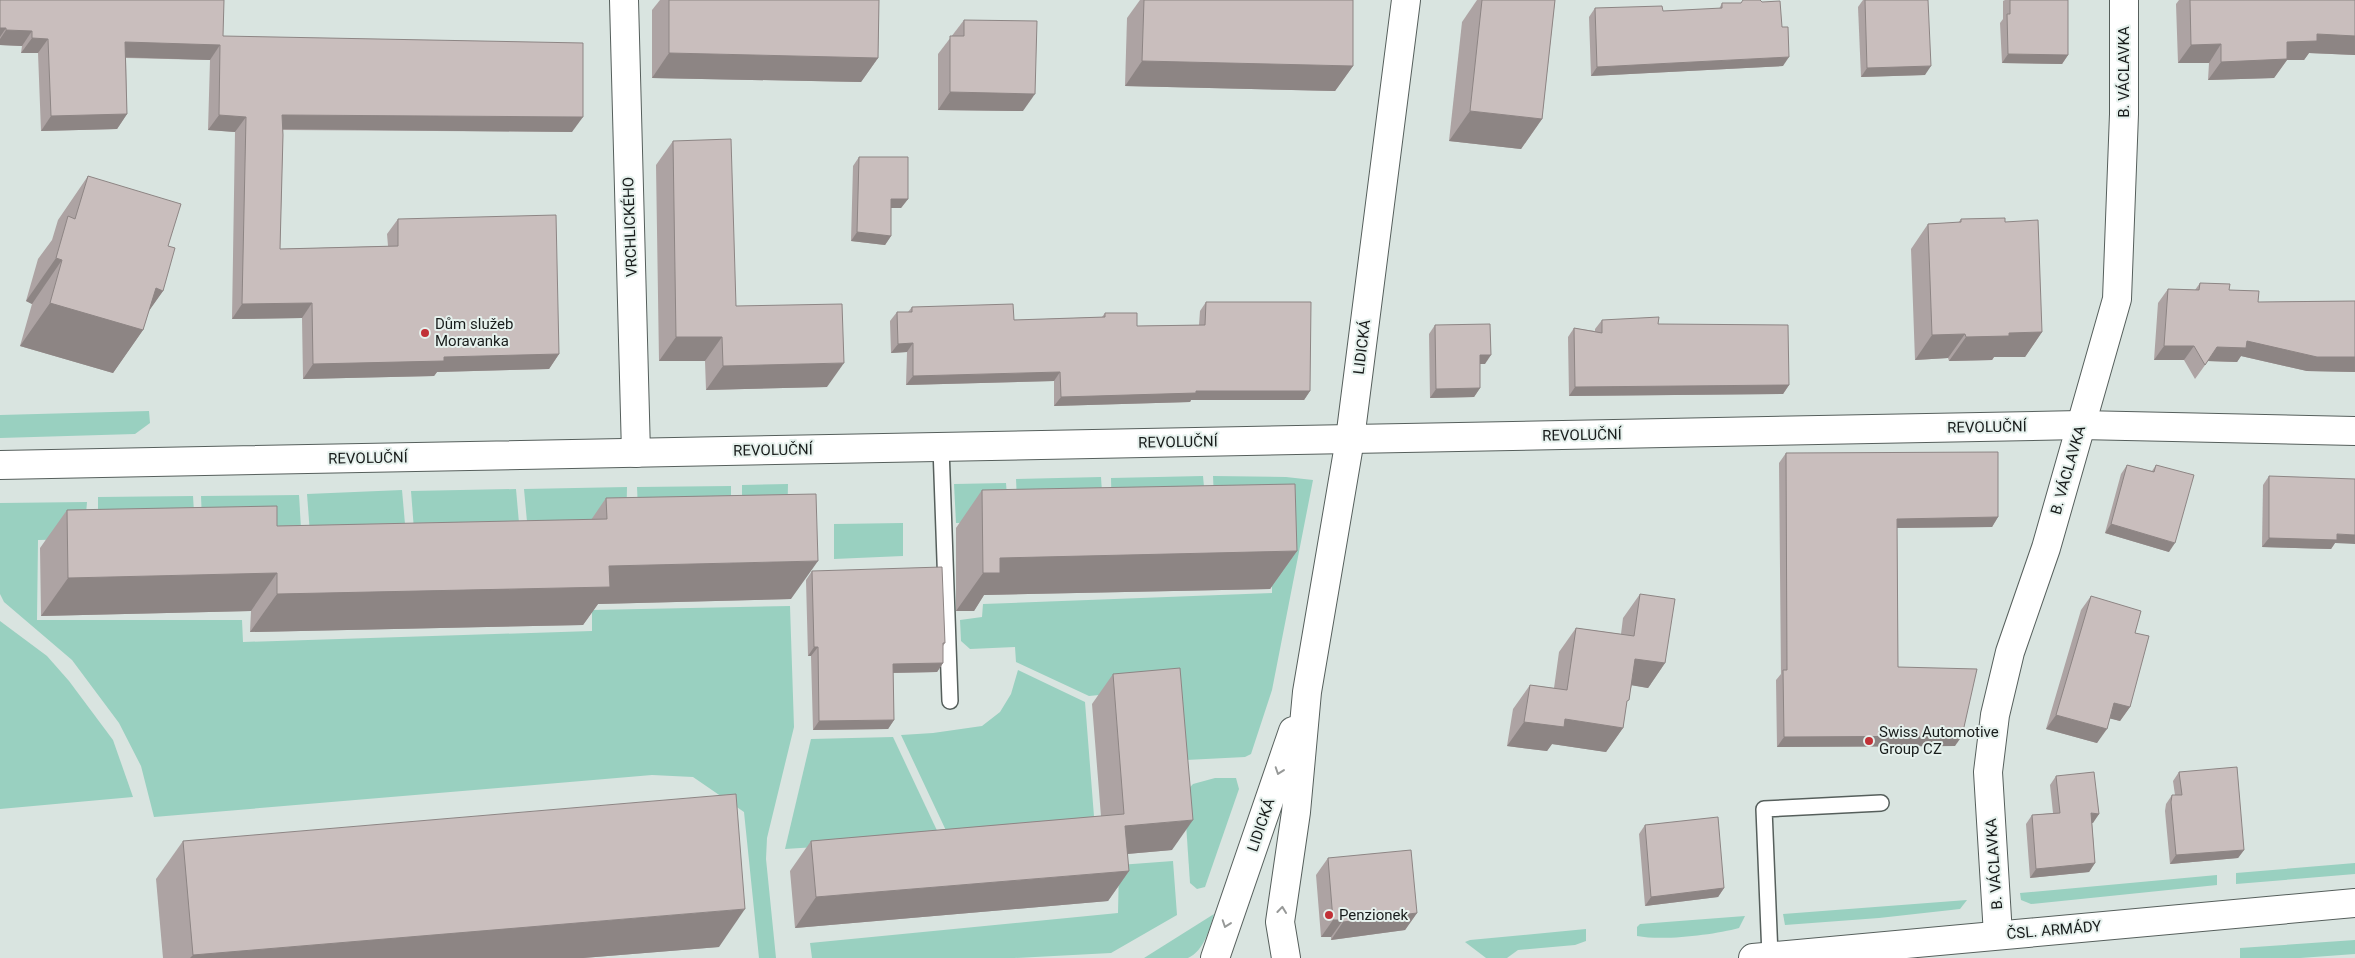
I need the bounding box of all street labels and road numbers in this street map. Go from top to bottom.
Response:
street label: B. VÁCLAVKA [2115,26,2133,118]
street label: VRCHLICKÉHO [619,177,641,277]
street label: LIDICKÁ [1350,318,1374,375]
street label: REVOLUČNÍ [1947,417,2028,437]
street label: B. VÁCLAVKA [2047,423,2089,517]
street label: REVOLUČNÍ [1542,425,1623,445]
street label: REVOLUČNÍ [1138,432,1219,452]
street label: REVOLUČNÍ [733,440,814,460]
street label: REVOLUČNÍ [328,448,409,468]
street label: LIDICKÁ [1244,796,1279,854]
street label: B. VÁCLAVKA [1982,817,2006,910]
street label: ČSL. ARMÁDY [2006,917,2102,943]

